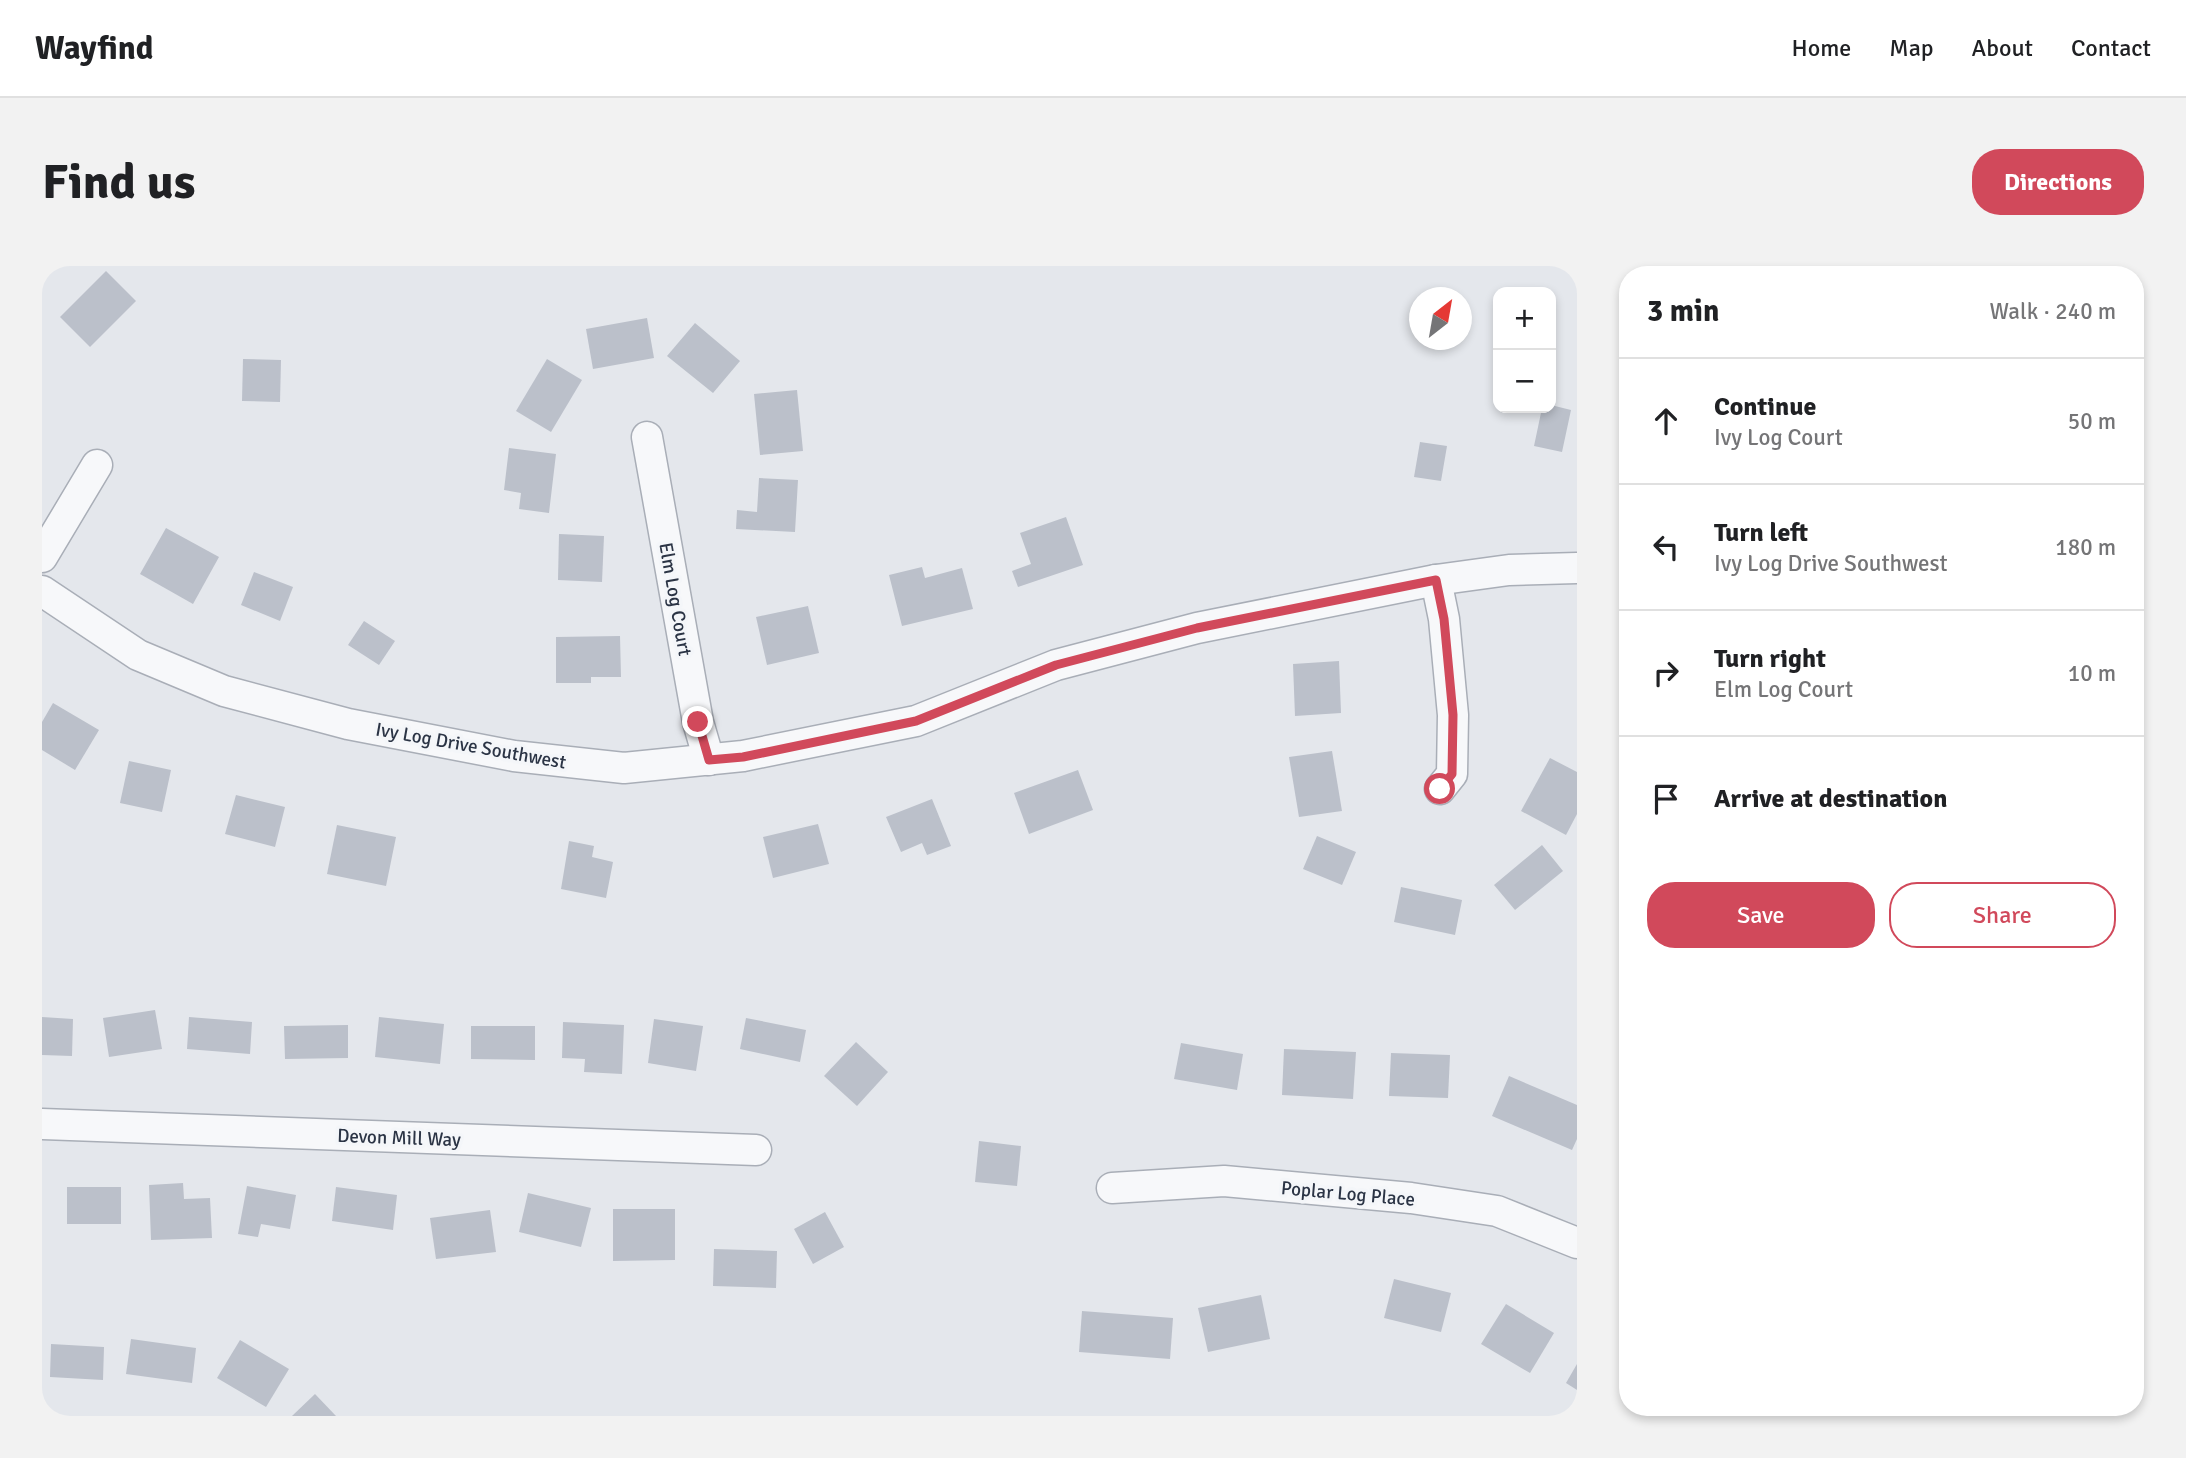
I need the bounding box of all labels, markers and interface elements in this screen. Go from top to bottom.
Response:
text: Wayfind [35,28,154,69]
text: Home [1791,33,1851,63]
text: Map [1889,33,1934,63]
text: About [1972,33,2033,63]
text: Contact [2071,33,2151,63]
button: Directions [1972,149,2144,215]
text: Find us [42,152,195,212]
north arrow [1409,287,1472,350]
map controls [1493,287,1556,413]
button: + [1493,287,1556,350]
text: 3 min [1647,293,1719,330]
text: Walk · 240 m [1990,297,2116,326]
button: − [1493,350,1556,413]
text: Continue [1714,391,1816,423]
icon: ahead [1647,402,1685,440]
text: 50 m [2068,407,2116,436]
text: Ivy Log Court [1714,423,1843,452]
text: Turn left [1714,517,1808,549]
icon: left [1647,528,1685,566]
text: 180 m [2055,533,2116,562]
street label: Elm Log Court [653,541,697,658]
text: Ivy Log Drive Southwest [1714,549,1948,578]
text: Turn right [1714,643,1826,675]
icon: right [1647,654,1685,692]
text: 10 m [2068,659,2116,688]
text: Elm Log Court [1714,675,1853,704]
route end [682,706,713,737]
street label: Ivy Log Drive Southwest [374,717,568,775]
route start [1424,773,1455,804]
icon: arrive [1647,780,1685,818]
text: Arrive at destination [1714,783,1947,815]
button: Save [1647,882,1875,948]
button: Share [1889,882,2116,948]
street label: Devon Mill Way [337,1124,461,1152]
street label: Poplar Log Place [1280,1176,1416,1212]

